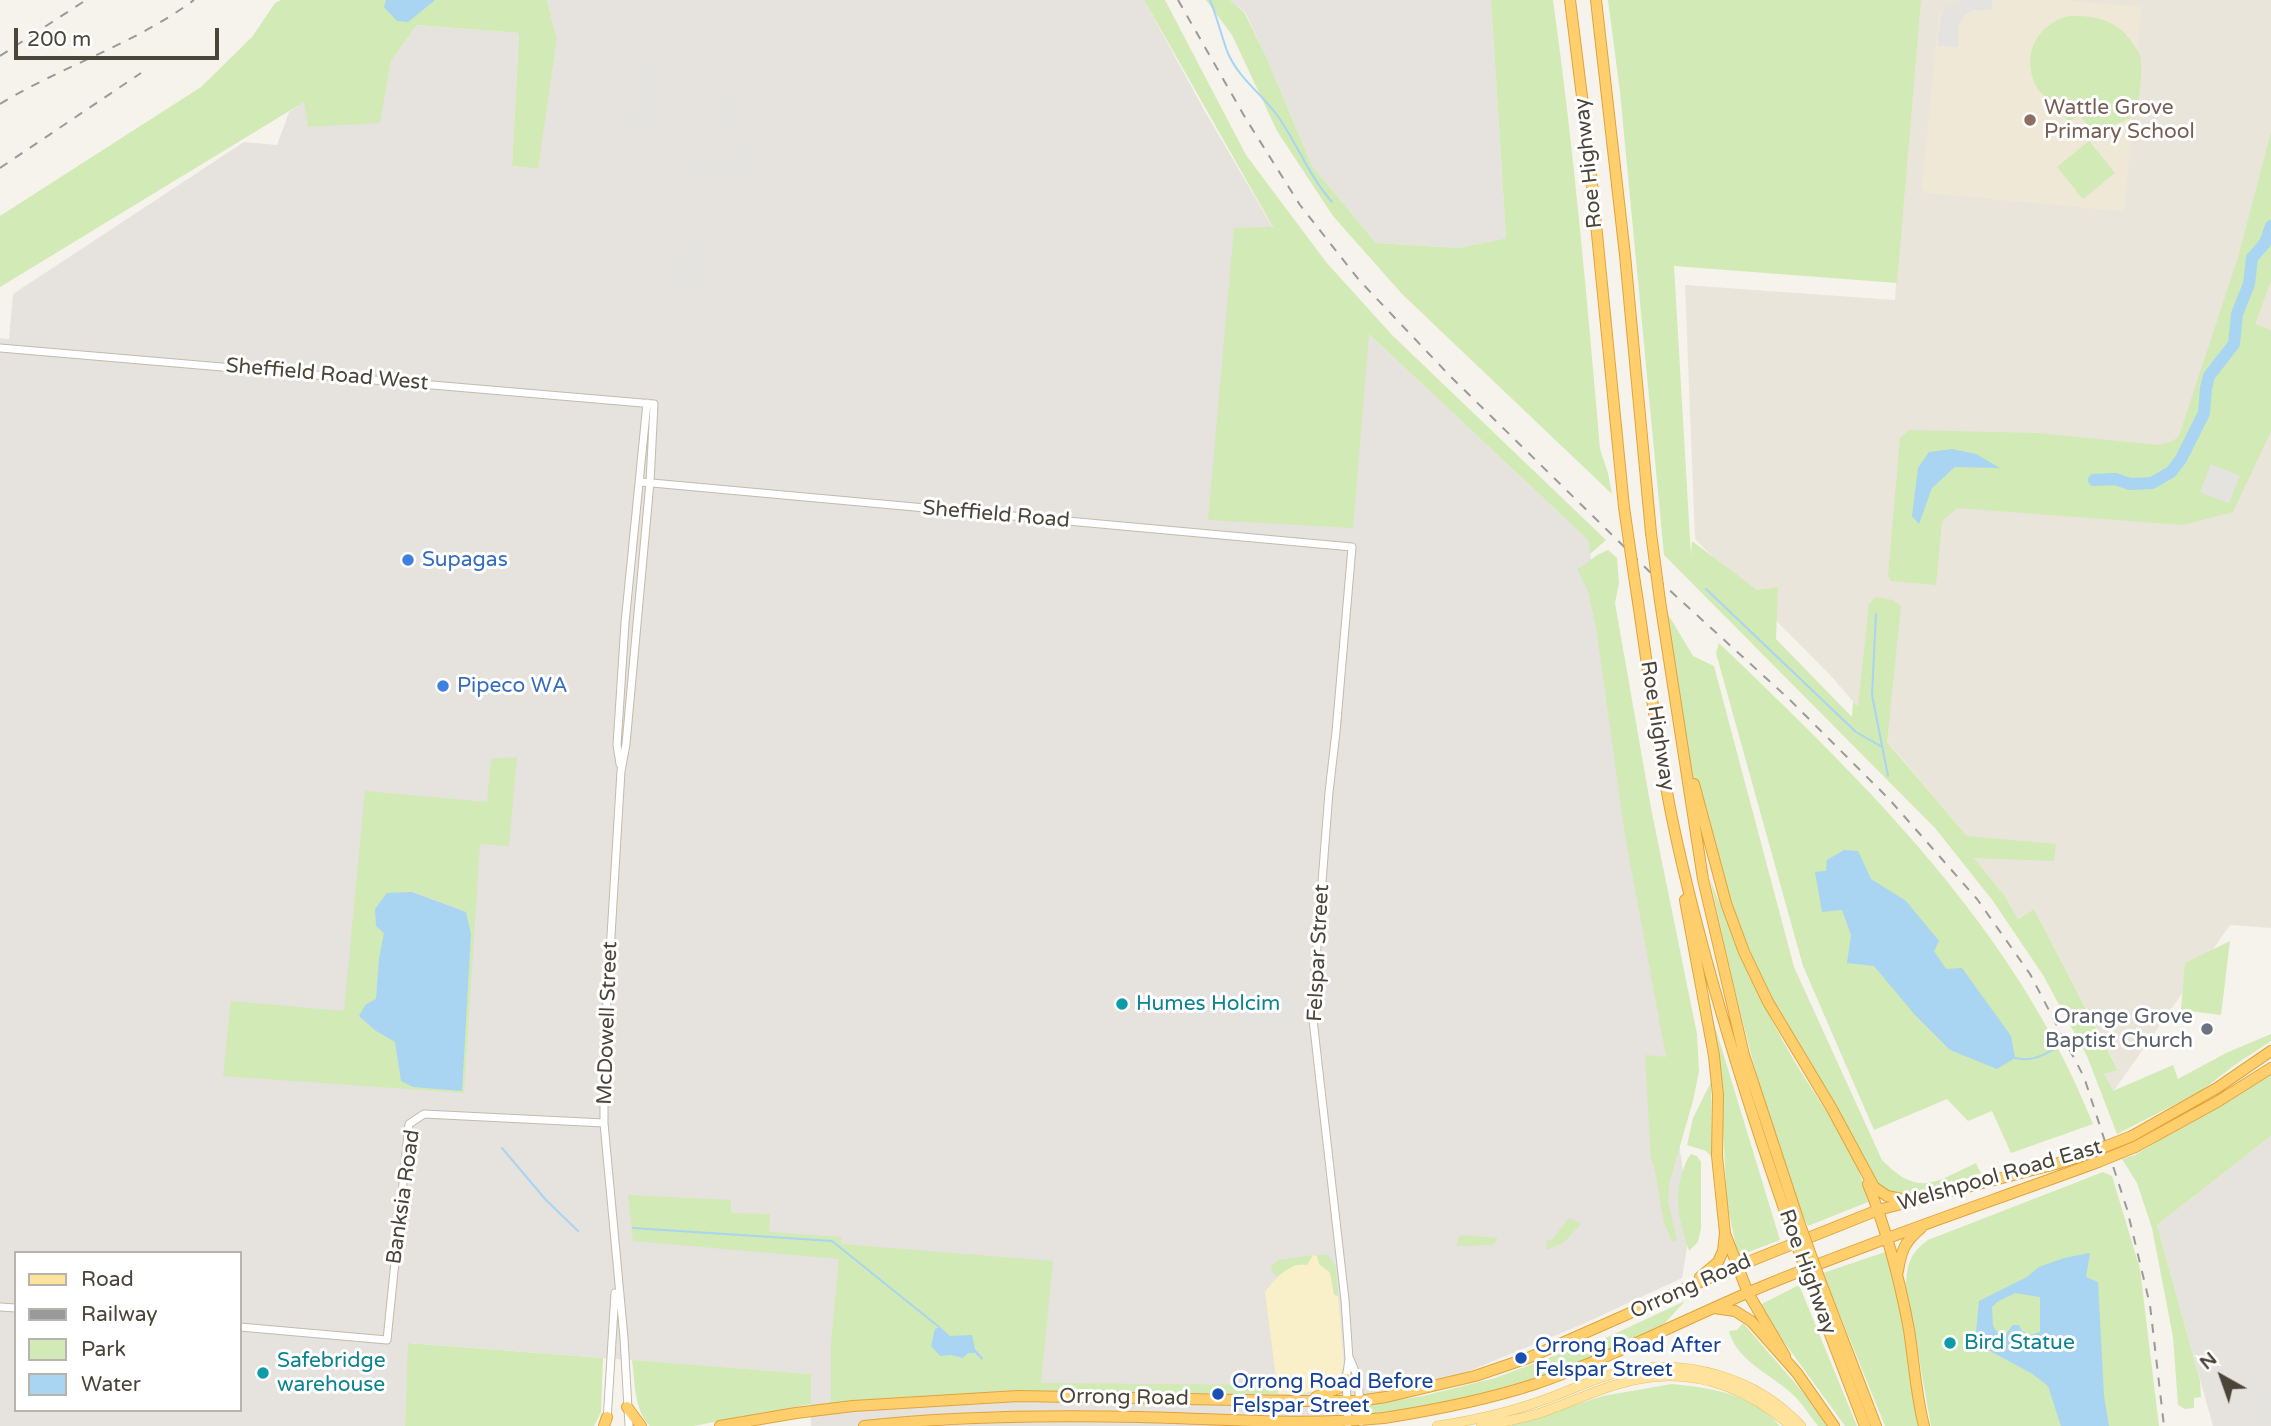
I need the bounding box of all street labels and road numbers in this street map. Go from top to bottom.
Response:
street label: Roe Highway [1570,96,1608,230]
street label: Sheffield Road West [225,354,429,396]
street label: Sheffield Road [921,496,1071,534]
street label: Roe Highway [1634,659,1680,793]
street label: Felspar Street [1303,884,1335,1022]
street label: McDowell Street [593,941,623,1105]
street label: Banksia Road [382,1128,426,1266]
street label: Welshpool Road East [1895,1135,2105,1217]
street label: Roe Highway [1773,1206,1841,1338]
street label: Orrong Road [1627,1249,1755,1325]
street label: Orrong Road [1059,1384,1189,1412]

